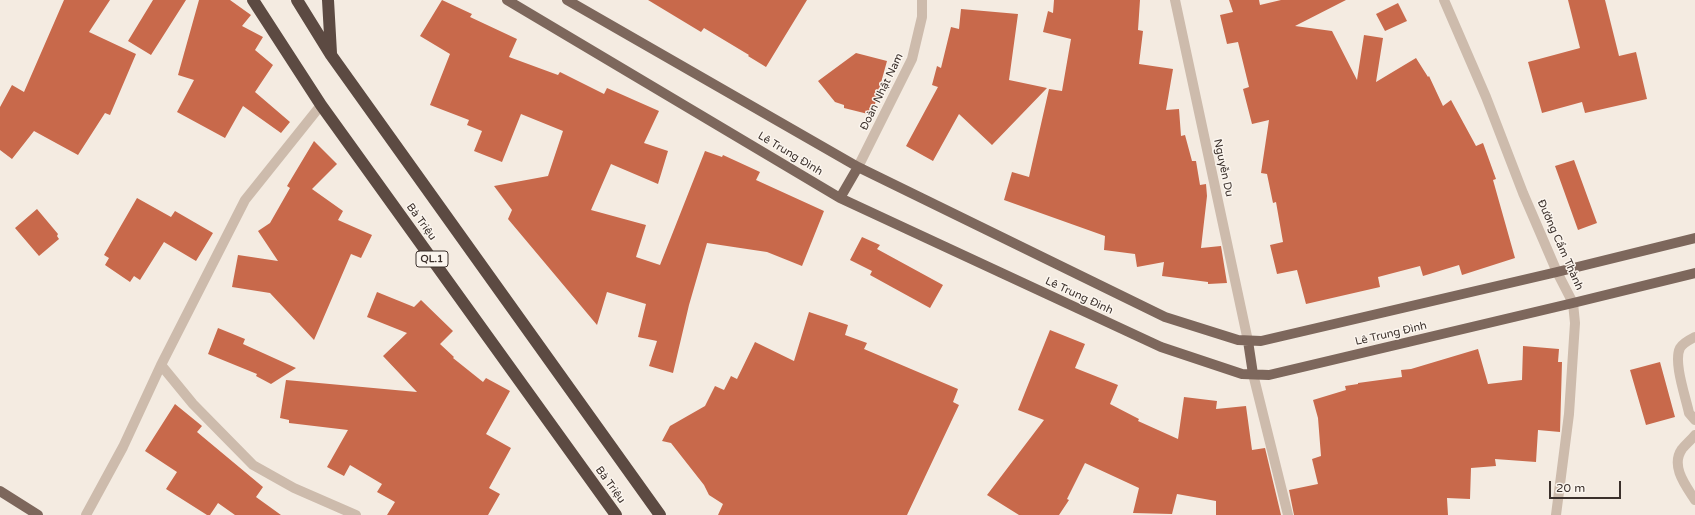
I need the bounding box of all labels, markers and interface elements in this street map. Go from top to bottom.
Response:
street label: Đoàn Nhật Nam [858,51,906,133]
street label: Lê Trung Đình [755,129,825,179]
street label: Nguyễn Du [1210,138,1236,198]
street label: Đường Cẩm Thành [1534,198,1586,292]
street label: Bà Triệu [403,201,439,243]
road number: QL.1 [416,251,448,267]
street label: Lê Trung Đình [1043,275,1115,317]
street label: Lê Trung Đình [1354,319,1428,349]
street label: Bà Triệu [592,464,628,506]
scale bar [1551,473,1623,499]
text: 20 m [1556,481,1585,495]

